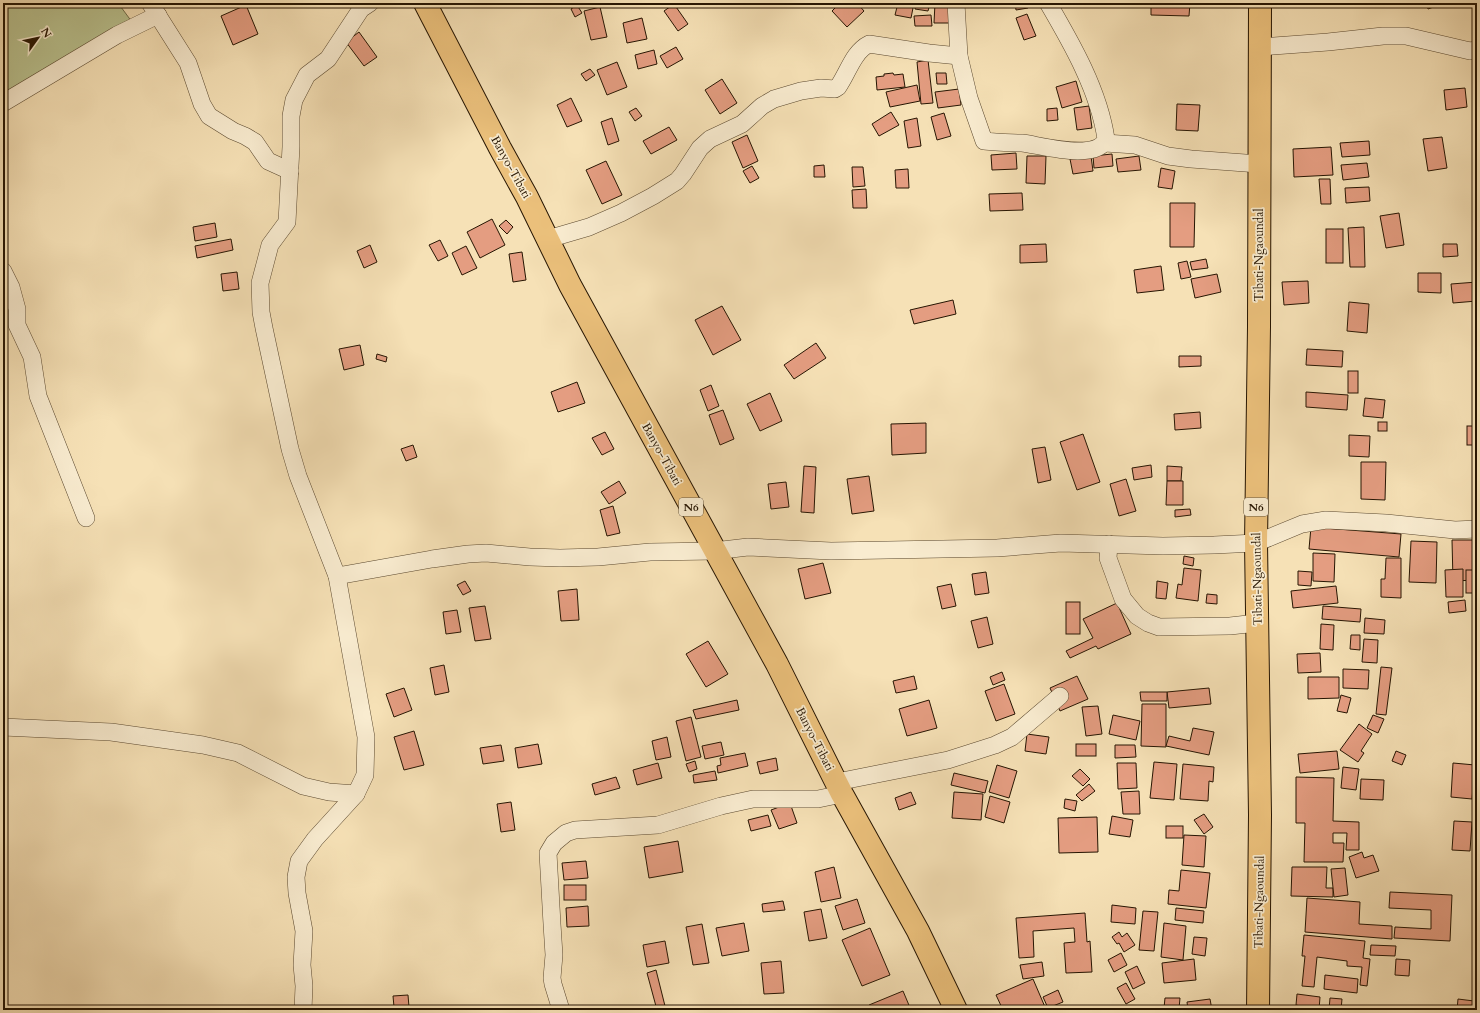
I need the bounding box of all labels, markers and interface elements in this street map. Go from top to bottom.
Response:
north arrow [18,18,58,58]
text: N [37,25,55,41]
street label: Banyo-Tibati [487,133,535,202]
street label: Tibati-Ngaoundal [1251,209,1267,301]
street label: Banyo-Tibati [638,420,686,489]
road number: N6 [679,498,703,516]
road number: N6 [1244,498,1268,516]
street label: Tibati-Ngaoundal [1248,532,1266,626]
street label: Banyo-Tibati [792,704,838,774]
street label: Tibati-Ngaoundal [1250,855,1268,949]

